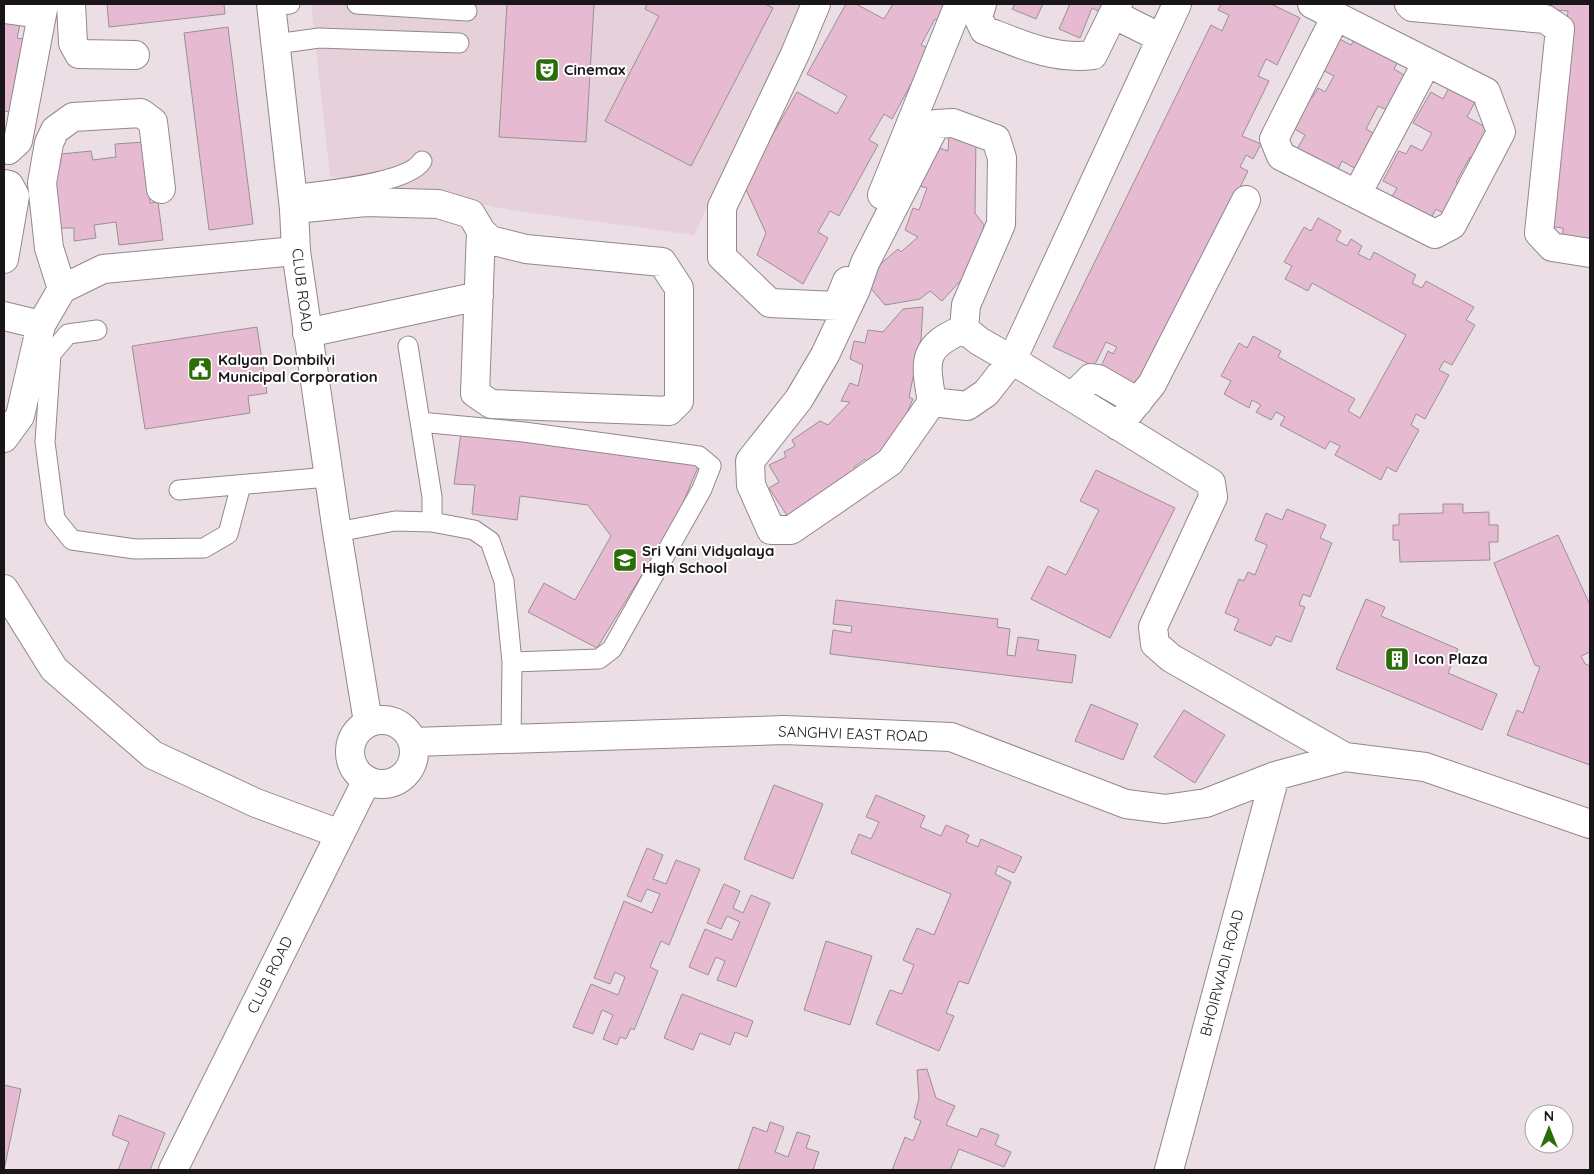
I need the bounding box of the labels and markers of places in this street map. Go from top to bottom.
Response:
theatre icon: Cinemax [534,57,560,83]
place label: Cinemax [564,60,626,79]
place label: Kalyan Dombilvi Municipal Corporation [218,350,378,386]
public building icon: Kalyan Dombilvi Municipal Corporation [187,356,213,382]
place label: Sri Vani Vidyalaya High School [642,541,774,577]
school or university icon: Sri Vani Vidyalaya High School [612,547,638,573]
building icon: Icon Plaza [1384,646,1410,672]
place label: Icon Plaza [1414,649,1488,668]

